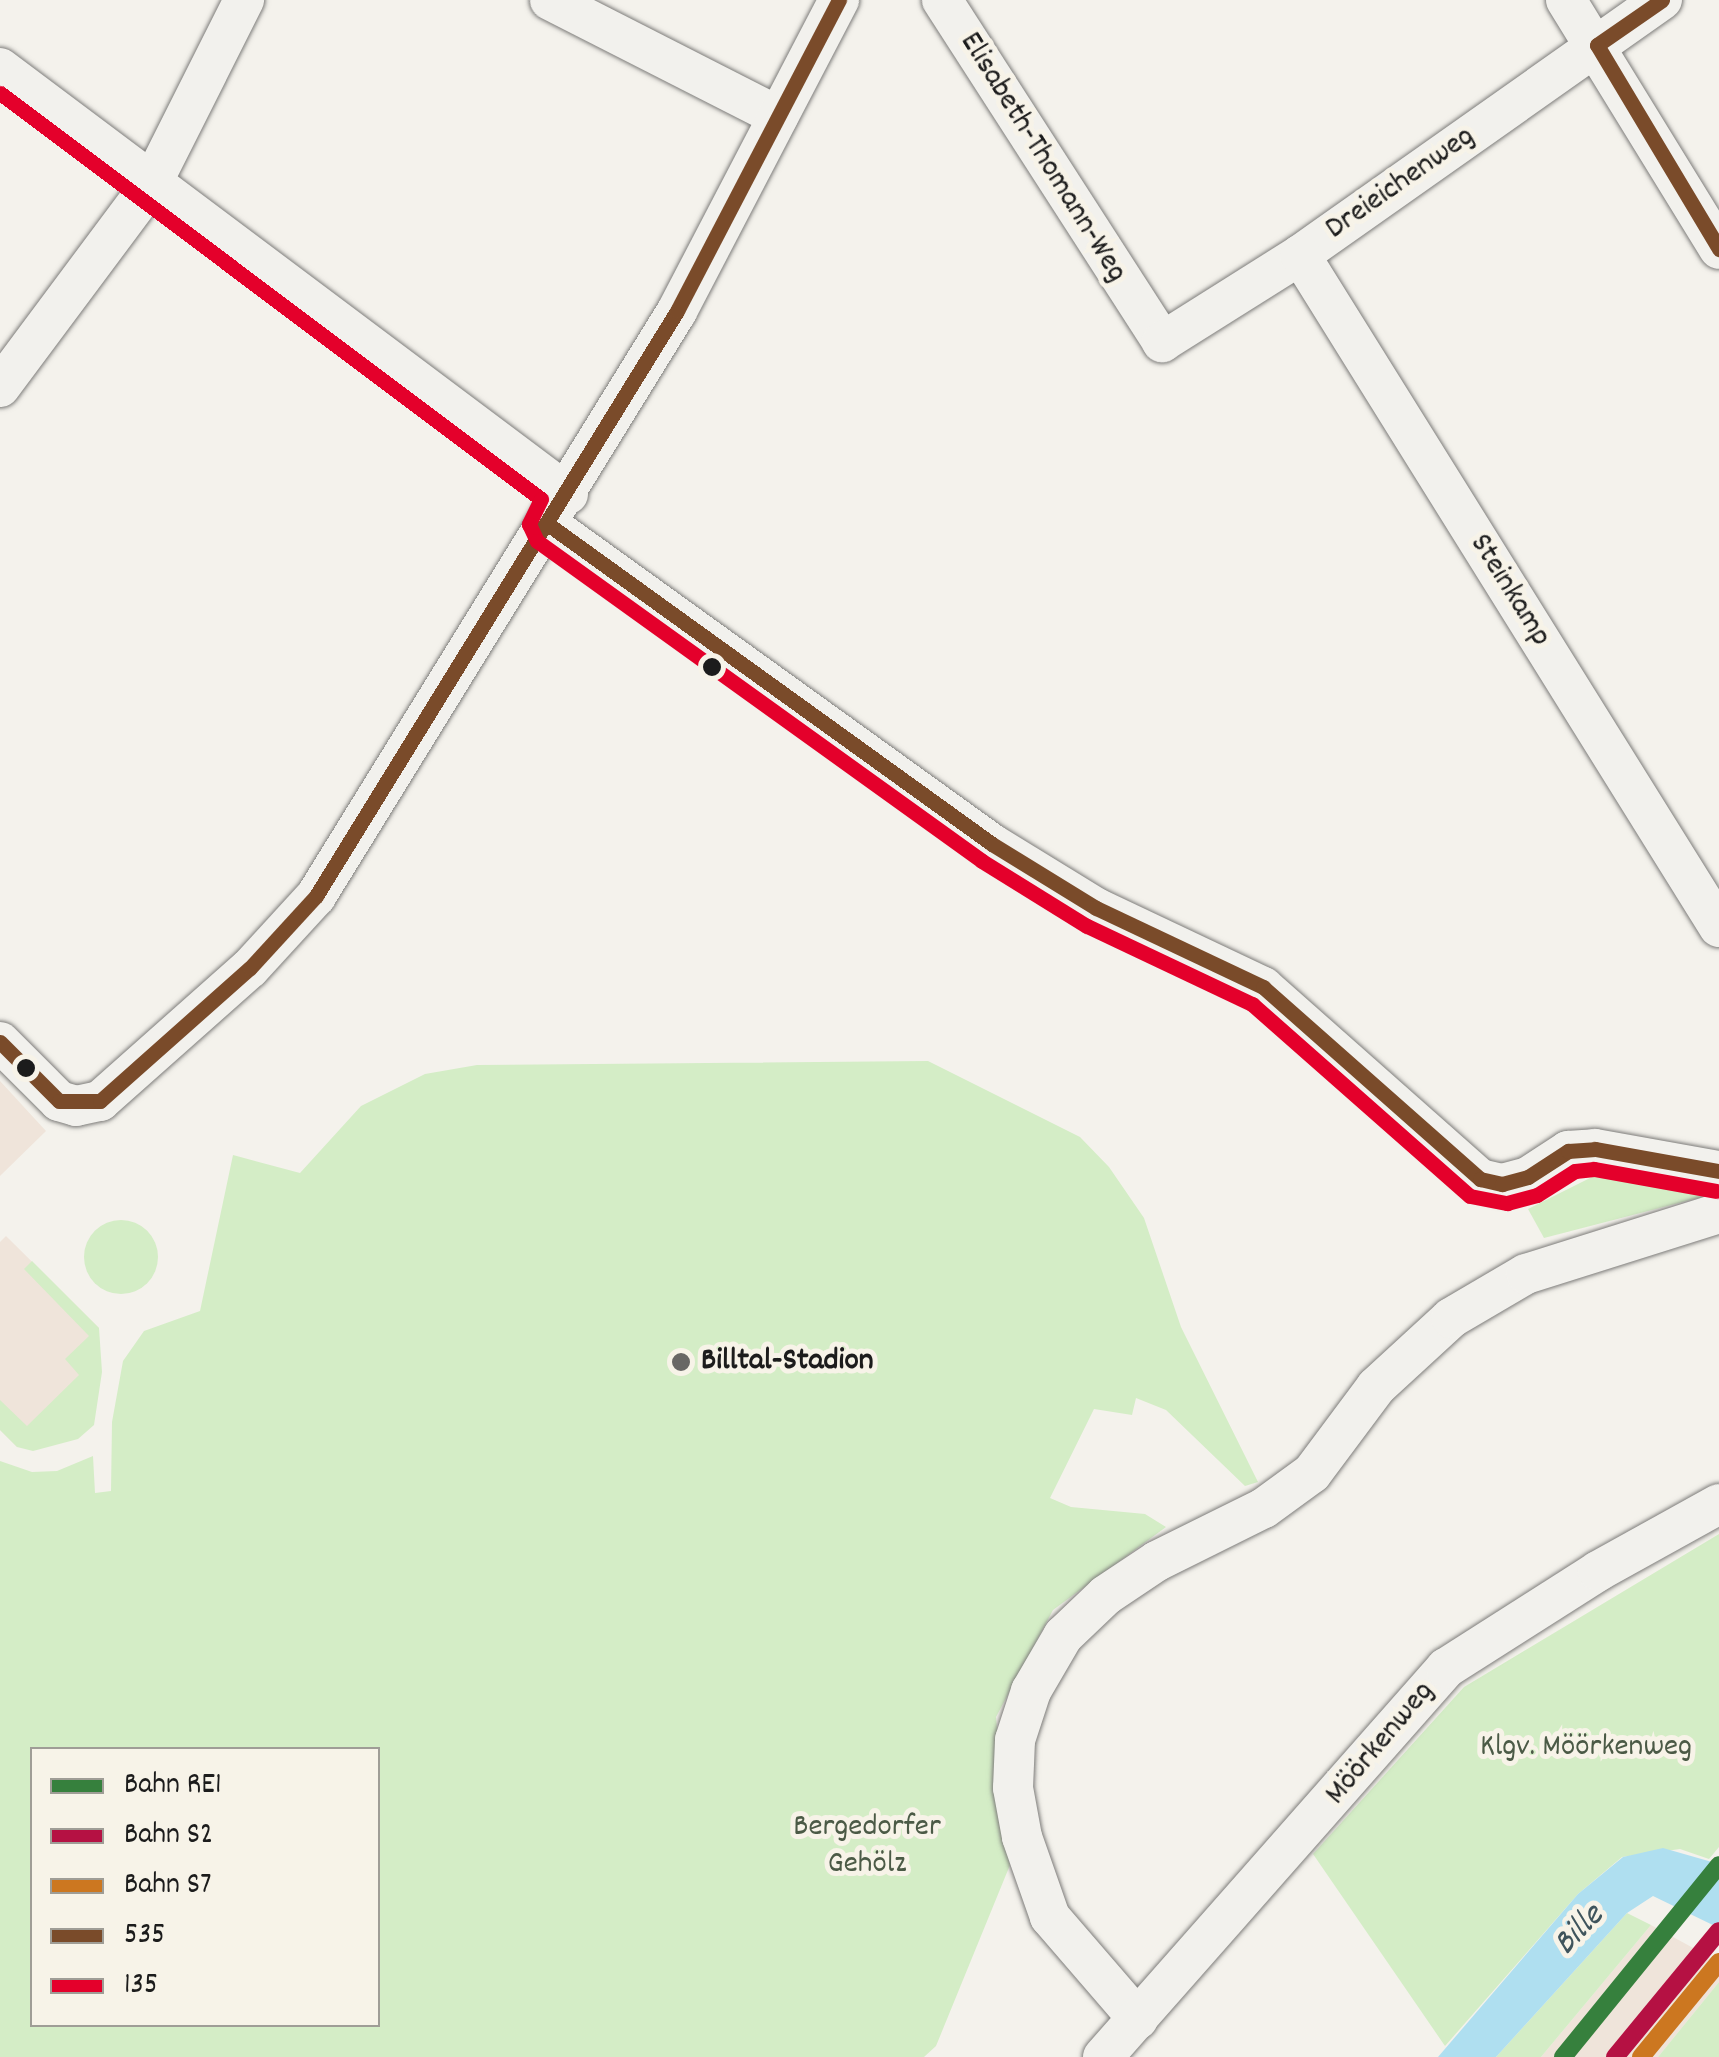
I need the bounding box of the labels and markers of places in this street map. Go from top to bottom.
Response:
unlabelled marker [702,657,722,677]
unlabelled marker [16,1058,36,1078]
place label: Billtal-Stadion [701,1343,873,1381]
marker: Billtal-Stadion [670,1351,692,1373]

